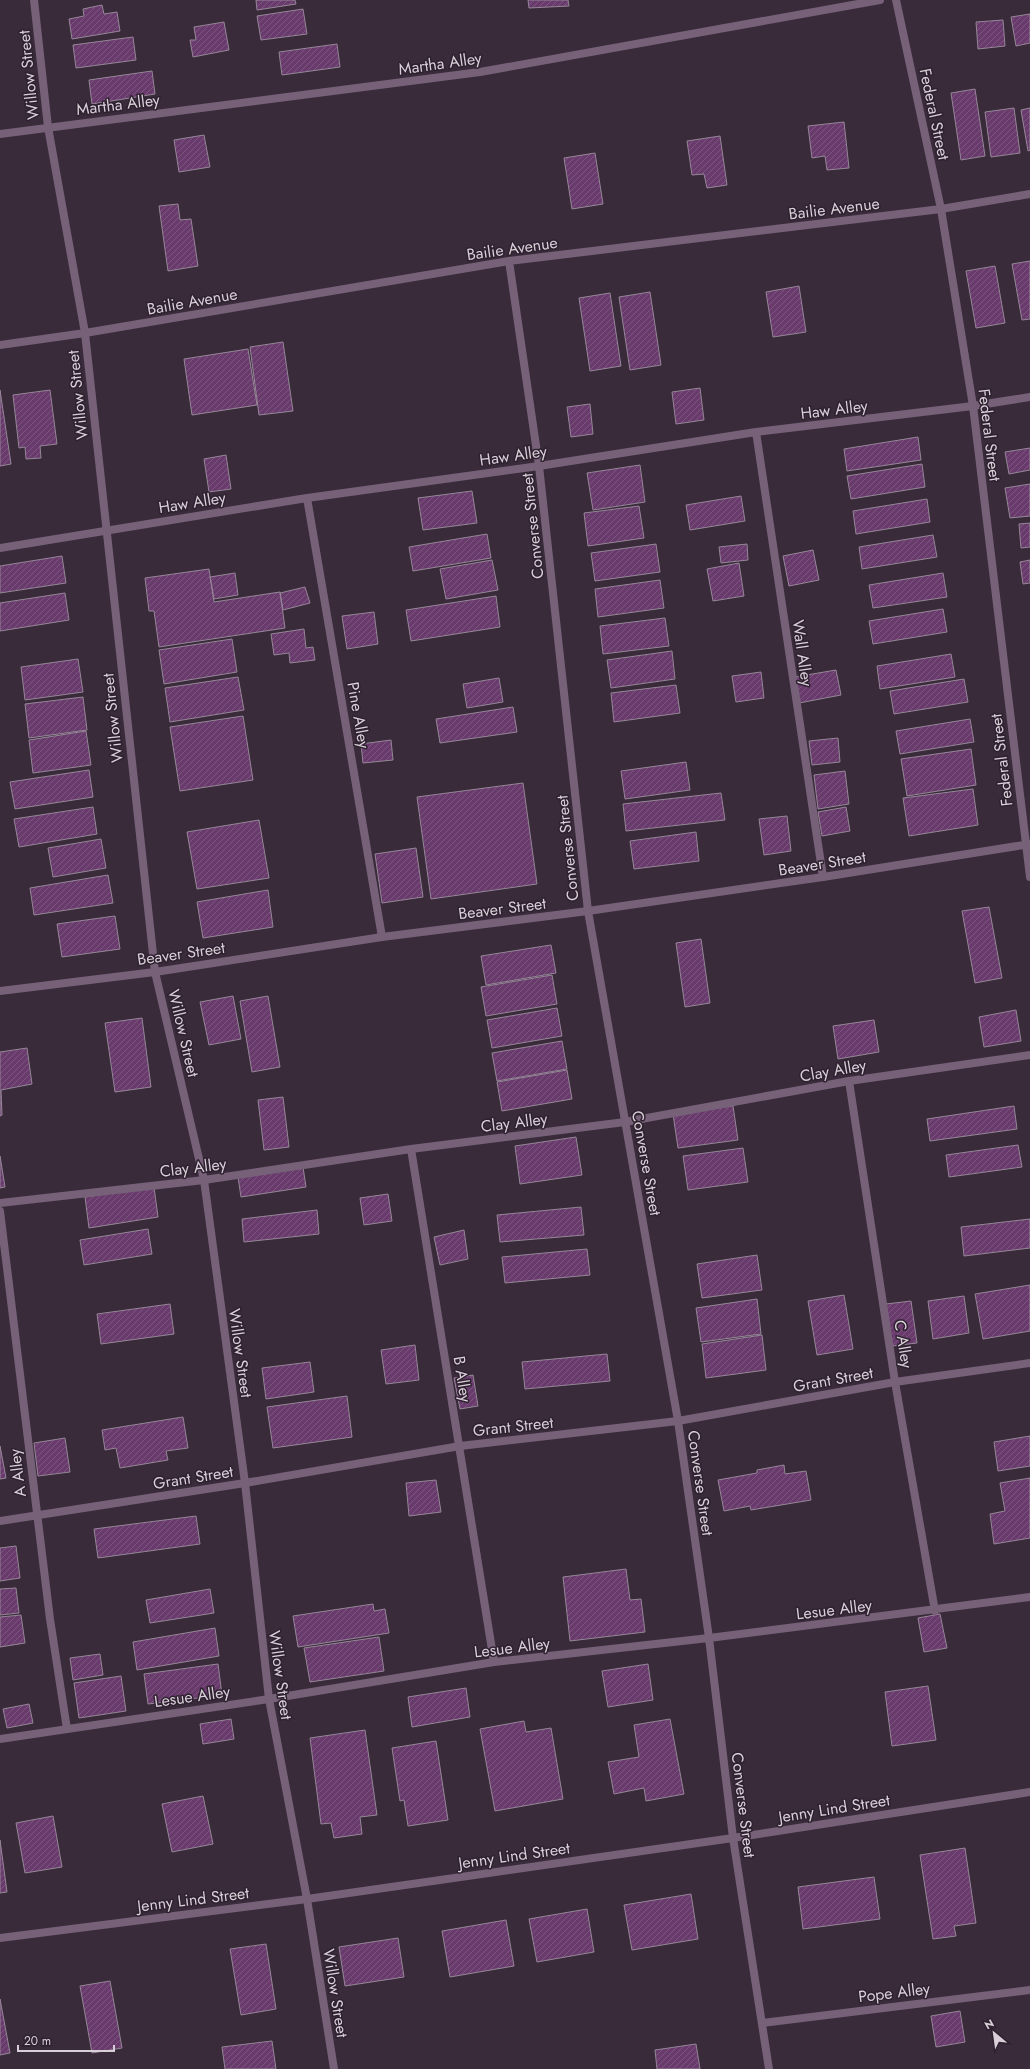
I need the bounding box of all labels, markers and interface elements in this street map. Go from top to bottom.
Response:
street label: Willow Street [12,29,45,121]
street label: Martha Alley [397,46,484,81]
street label: Federal Street [914,66,955,162]
street label: Martha Alley [75,88,162,121]
street label: Bailie Avenue [787,192,881,225]
street label: Bailie Avenue [465,231,559,266]
street label: Bailie Avenue [145,282,239,321]
street label: Willow Street [61,349,94,441]
street label: Federal Street [972,388,1007,483]
street label: Haw Alley [799,394,870,425]
street label: Haw Alley [478,439,549,472]
street label: Converse Street [515,472,549,580]
street label: Haw Alley [157,486,228,519]
street label: Wall Alley [786,618,819,689]
street label: Willow Street [96,672,129,764]
street label: Pine Alley [341,680,376,751]
street label: Federal Street [984,712,1019,807]
street label: Converse Street [550,794,584,902]
street label: Beaver Street [777,845,868,882]
street label: Beaver Street [457,892,547,925]
street label: Beaver Street [136,936,227,971]
street label: Willow Street [162,987,205,1080]
street label: Clay Alley [798,1053,869,1088]
street label: Clay Alley [479,1107,550,1138]
street label: Converse Street [626,1109,667,1218]
street label: Clay Alley [158,1152,229,1183]
street label: Willow Street [223,1307,258,1399]
street label: C Alley [888,1318,919,1371]
street label: B Alley [447,1354,478,1405]
street label: Grant Street [791,1361,875,1398]
street label: Grant Street [472,1411,555,1442]
street label: Converse Street [682,1429,719,1537]
street label: A Alley [3,1447,32,1498]
street label: Grant Street [151,1460,235,1495]
street label: Lesue Alley [795,1593,874,1626]
street label: Willow Street [263,1629,298,1721]
street label: Lesue Alley [473,1631,552,1664]
street label: Lesue Alley [153,1680,232,1713]
street label: Converse Street [726,1751,761,1859]
street label: Jenny Lind Street [775,1788,892,1829]
street label: Jenny Lind Street [455,1836,572,1875]
street label: Jenny Lind Street [134,1881,250,1918]
street label: Willow Street [317,1947,354,2039]
street label: Pope Alley [857,1977,932,2008]
north arrow [974,2013,1014,2053]
text: N [981,2015,997,2033]
scale bar [18,2027,114,2053]
text: 20 m [24,2032,51,2050]

